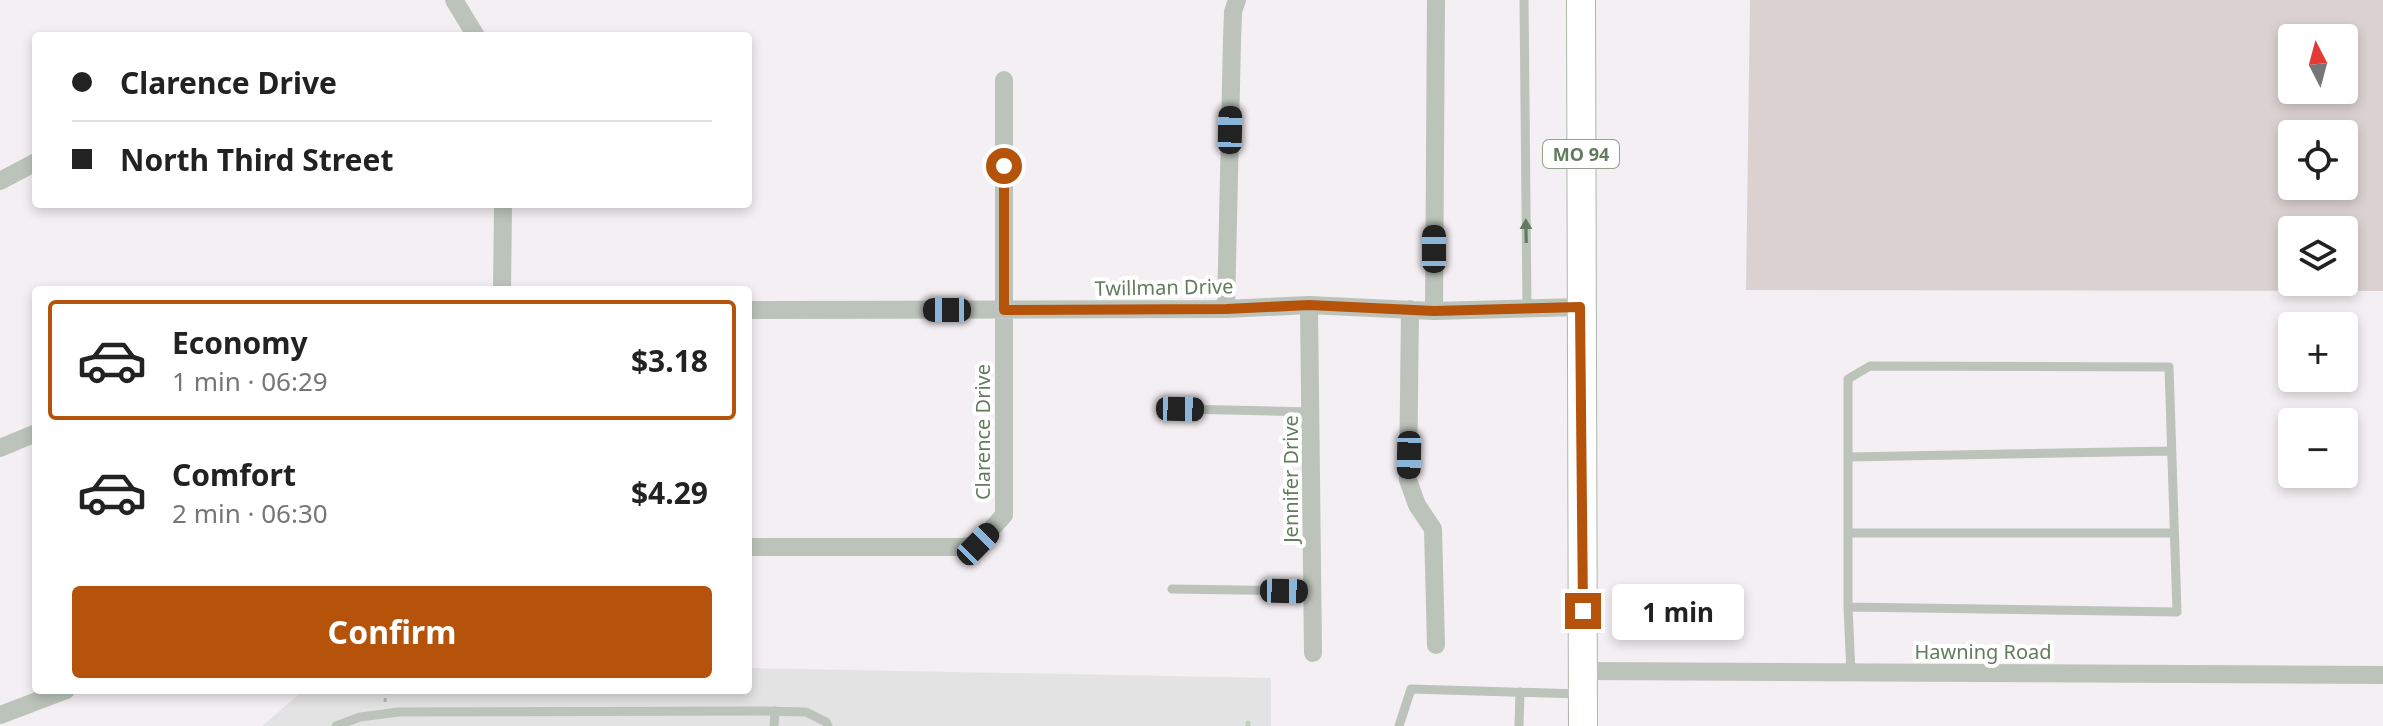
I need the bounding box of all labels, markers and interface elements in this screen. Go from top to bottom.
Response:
north arrow [2278,24,2358,104]
map controls [2278,24,2358,488]
text: Clarence Drive [120,62,337,103]
car [1218,106,1242,154]
button: locate [2278,120,2358,200]
text: North Third Street [120,139,393,180]
road number: MO 94 [1543,140,1619,168]
route start [986,148,1022,184]
button: layers [2278,216,2358,296]
one-way arrow [1520,218,1533,243]
car [1422,225,1446,273]
street label: Twillman Drive [1094,272,1234,302]
car [923,298,971,322]
button: + [2278,312,2358,392]
text: Economy [172,322,308,363]
icon: car [76,324,148,396]
text: $3.18 [631,340,708,381]
text: 1 min · 06:29 [172,363,328,399]
street label: Clarence Drive [969,364,996,500]
car [1156,397,1204,421]
button: − [2278,408,2358,488]
street label: Jennifer Drive [1277,415,1304,545]
car [1397,431,1421,479]
text: Comfort [172,454,296,495]
icon: car [76,456,148,528]
text: $4.29 [631,472,708,513]
text: 2 min · 06:30 [172,495,328,531]
car [953,519,1003,569]
car [1260,579,1308,603]
callout: 1 min [1611,583,1743,639]
button: Confirm [72,586,712,678]
route end [1565,593,1601,629]
text: 1 min [1642,594,1714,630]
street label: Hawning Road [1914,638,2052,665]

